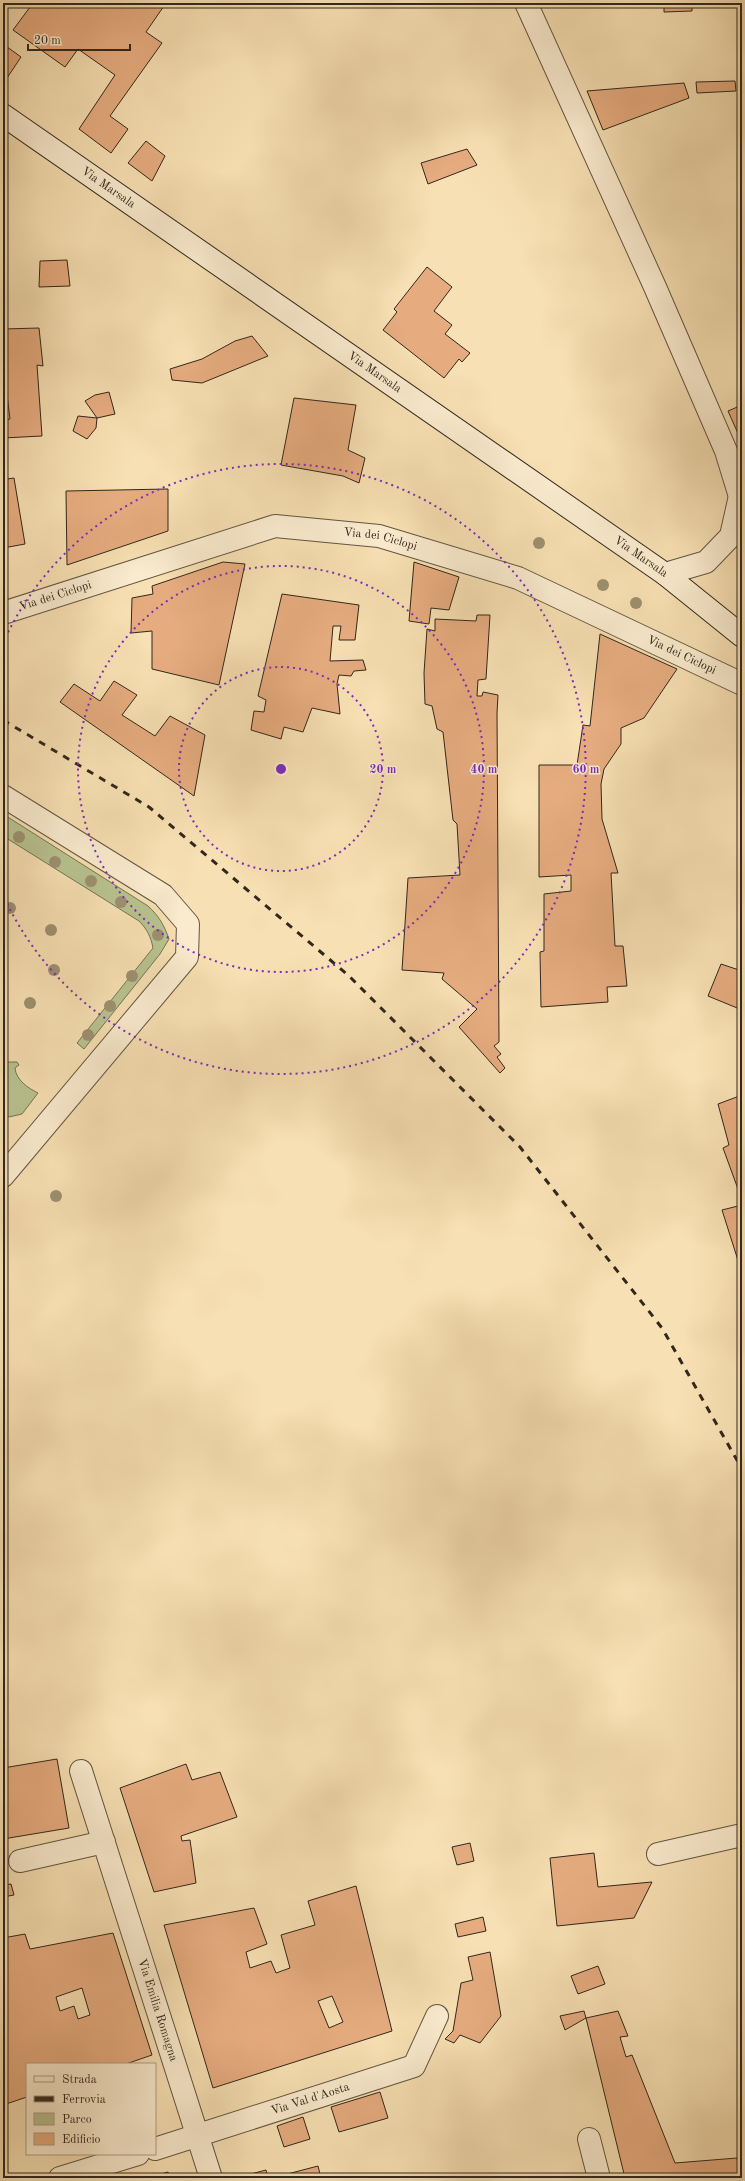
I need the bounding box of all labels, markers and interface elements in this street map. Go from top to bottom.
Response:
scale bar [28,26,130,52]
text: 20 m [34,35,61,47]
street label: Via Marsala [79,165,137,211]
street label: Via Marsala [345,350,404,395]
street label: Via dei Ciclopi [343,527,418,553]
street label: Via Marsala [612,534,670,580]
street label: Via dei Ciclopi [18,579,93,613]
street label: Via dei Ciclopi [645,634,718,677]
centre of rings [274,762,288,776]
text: 20 m [370,764,397,776]
text: 40 m [471,764,498,776]
text: 60 m [573,764,600,776]
street label: Via Emilia Romagna [135,1957,179,2063]
legend [26,2063,156,2155]
text: Strada [62,2074,97,2086]
street label: Via Val d'Aosta [269,2081,351,2117]
text: Ferrovia [62,2094,106,2106]
text: Parco [62,2114,92,2126]
text: Edificio [62,2134,101,2146]

